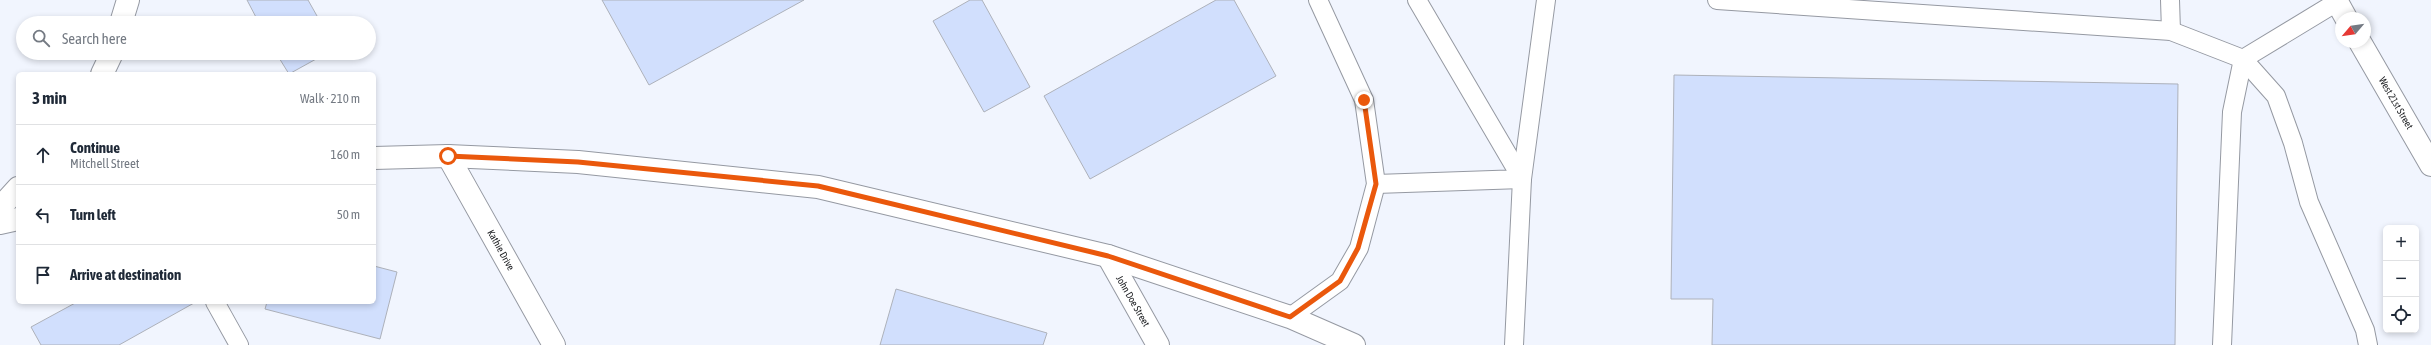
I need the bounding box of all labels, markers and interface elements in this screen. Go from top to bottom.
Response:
north arrow [2335,12,2371,48]
search box [16,16,376,60]
icon: search [30,27,52,49]
text: Search here [62,30,127,47]
street label: West 21st Street [2377,75,2415,131]
text: 3 min [32,88,67,108]
text: Walk · 210 m [300,91,360,106]
route end [1355,91,1373,109]
text: Continue [70,139,120,156]
icon: ahead [32,144,54,166]
text: 160 m [331,147,360,162]
route start [439,147,457,165]
text: Mitchell Street [70,156,140,171]
icon: left [32,204,54,226]
text: Turn left [70,206,116,223]
text: 50 m [337,207,360,222]
map controls [2383,225,2419,333]
button: + [2383,225,2419,261]
street label: Kathie Drive [485,228,517,273]
button: − [2383,261,2419,297]
icon: arrive [32,264,54,286]
text: Arrive at destination [70,266,181,283]
street label: John Doe Street [1114,274,1152,329]
button: locate [2383,297,2419,333]

